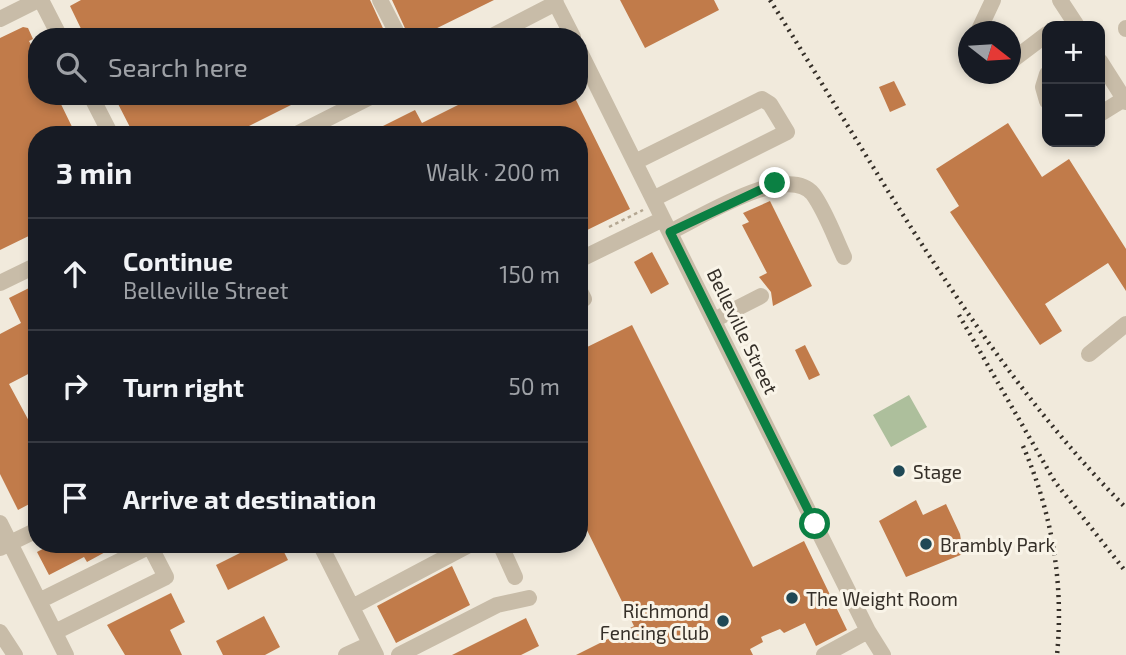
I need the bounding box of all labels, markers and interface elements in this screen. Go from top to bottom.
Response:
north arrow [958,21,1021,84]
map controls [1042,21,1105,147]
button: + [1042,21,1105,84]
search box [28,28,588,105]
icon: search [52,48,90,86]
text: Search here [108,51,248,82]
button: − [1042,84,1105,147]
text: 3 min [56,154,132,190]
text: Walk · 200 m [426,158,560,186]
route end [759,167,790,198]
text: Continue [123,245,233,276]
icon: ahead [56,255,94,293]
text: 150 m [499,260,560,288]
street label: Belleville Street [703,265,783,397]
text: Belleville Street [123,276,289,304]
icon: right [56,367,94,405]
text: Turn right [123,371,244,402]
text: 50 m [509,372,560,400]
place label: Stage [913,460,962,483]
marker: Stage [891,463,907,479]
icon: arrive [56,479,94,517]
text: Arrive at destination [123,483,376,514]
route start [799,508,830,539]
place label: Brambly Park [940,533,1056,556]
marker: Brambly Park [918,536,934,552]
place label: The Weight Room [806,587,958,610]
marker: The Weight Room [784,590,800,606]
place label: Richmond Fencing Club [600,599,709,644]
marker: Richmond Fencing Club [715,613,731,629]

